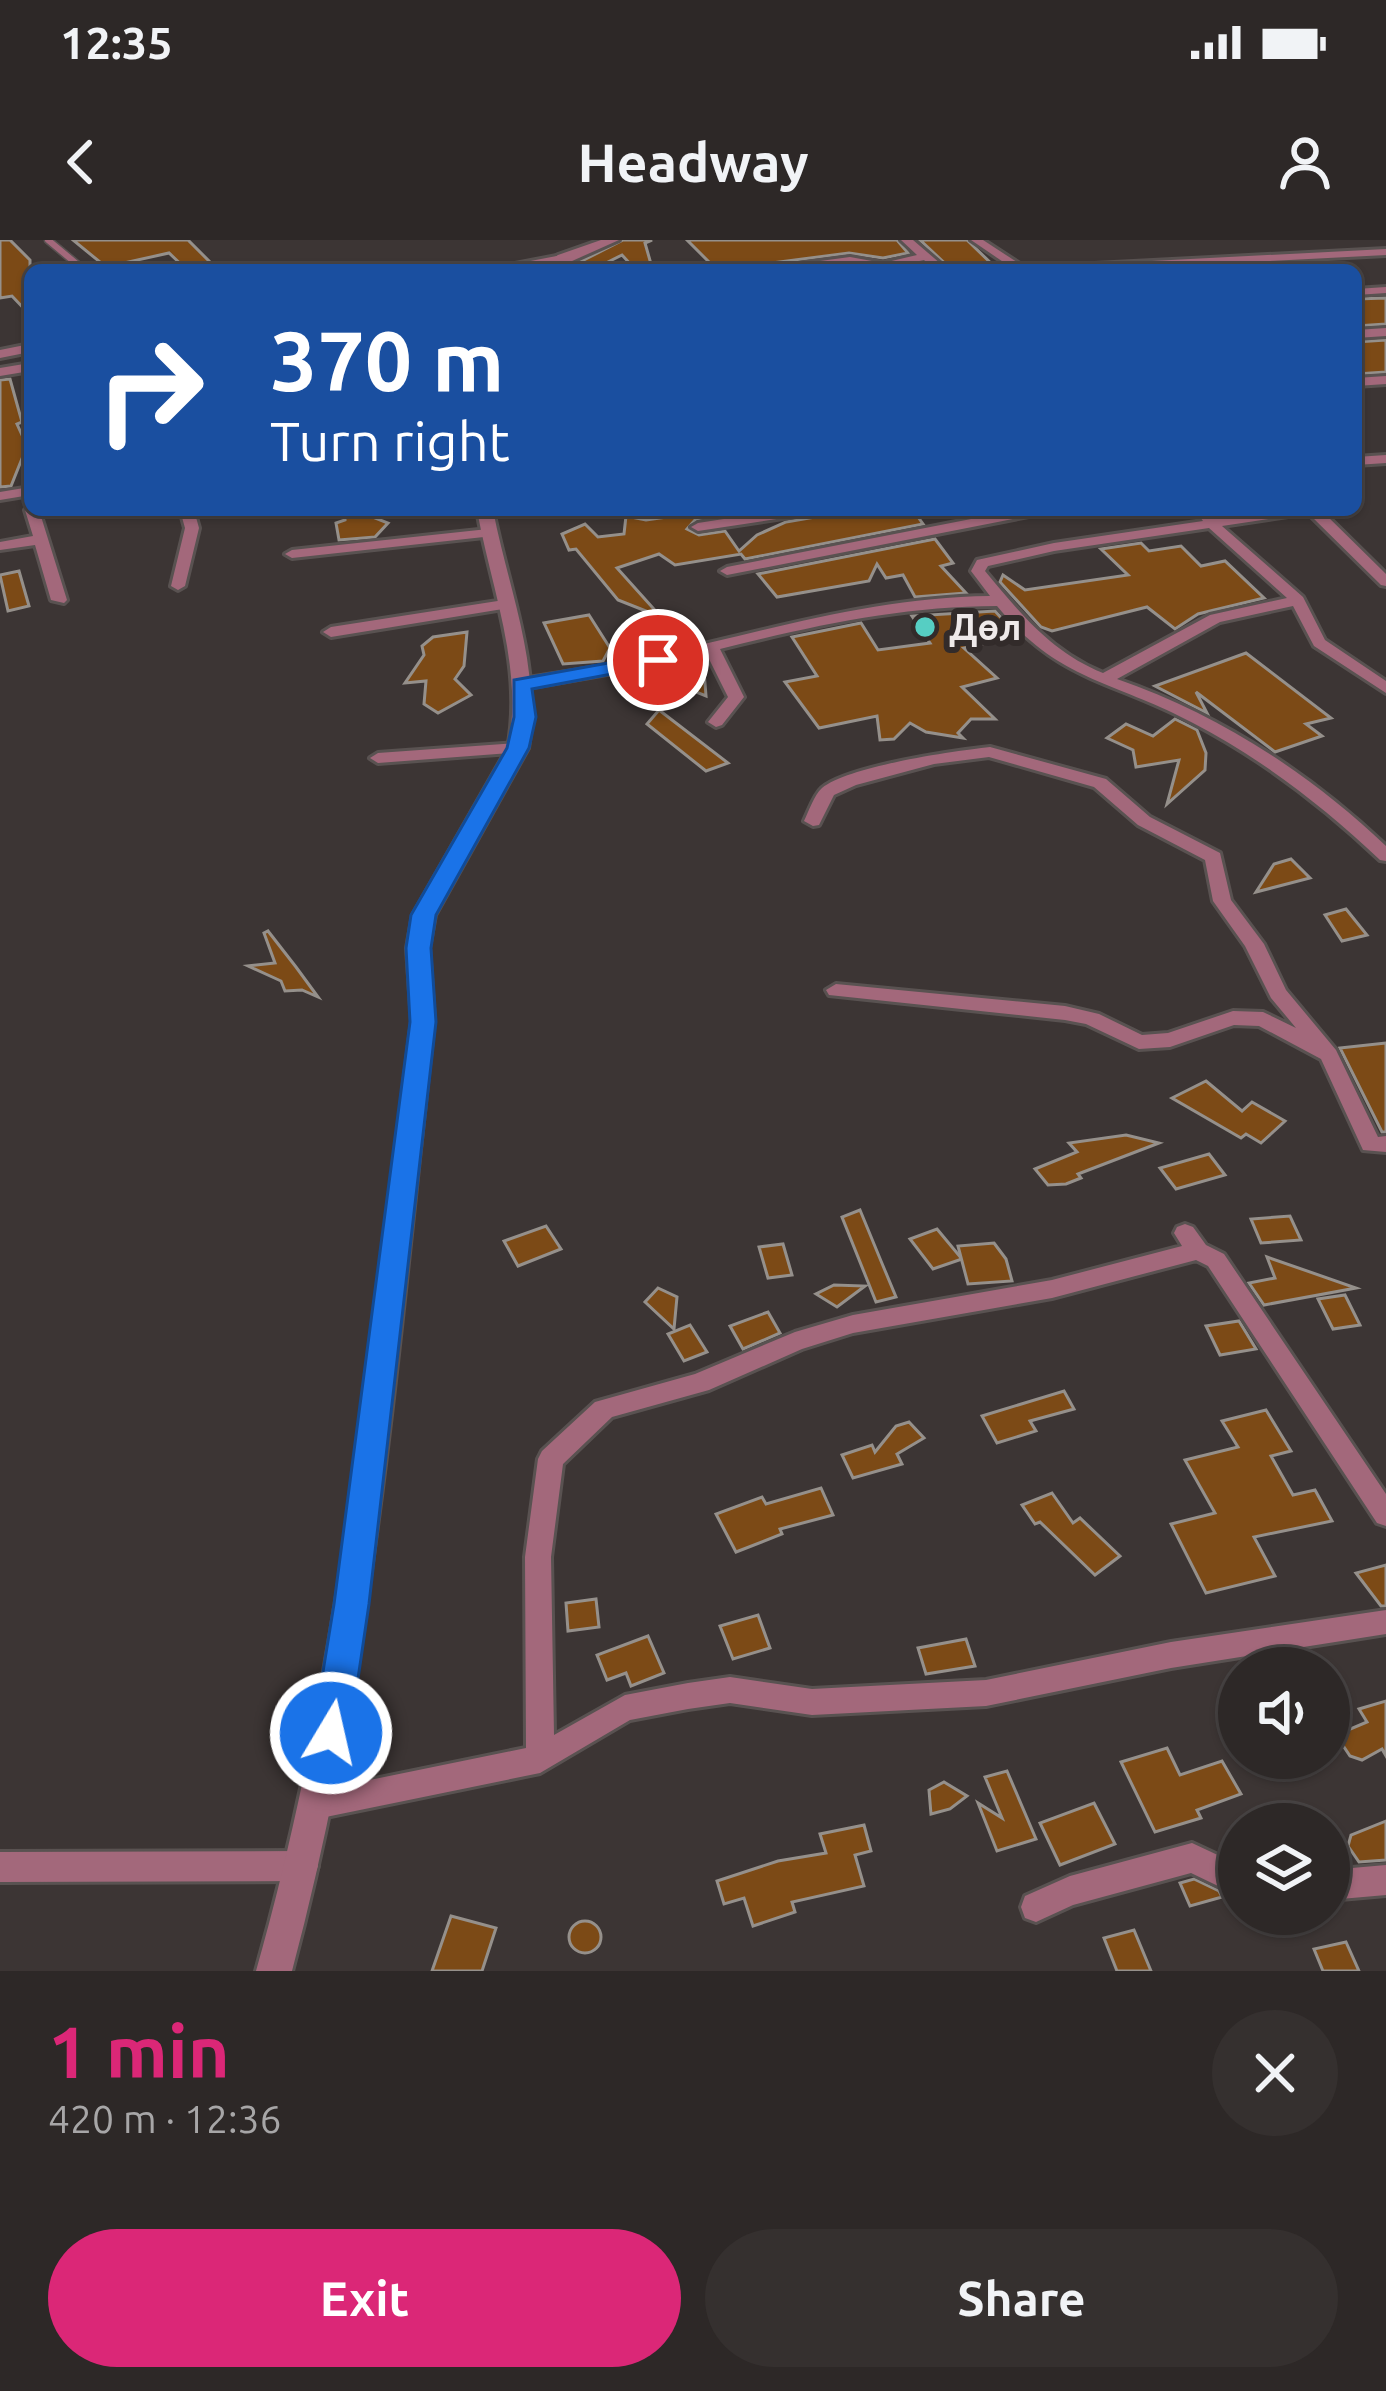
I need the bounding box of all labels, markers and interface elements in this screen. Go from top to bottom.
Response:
text: 12:35 [60,17,173,68]
icon: back [48,129,114,195]
icon: person [1272,129,1338,195]
text: Headway [577,132,809,192]
icon: right [72,312,228,468]
text: 370 m [270,313,504,407]
text: Turn right [270,411,510,471]
place label: Дөл [949,606,1021,647]
pin [607,609,709,711]
marker: Дөл [912,614,938,640]
icon: arrive [625,627,691,693]
map controls [1218,1647,1350,1935]
button: sound [1218,1647,1350,1779]
position arrow [268,1670,394,1796]
button: layers [1218,1803,1350,1935]
button: close [1212,2010,1338,2136]
text: 1 min [48,2011,230,2092]
text: 420 m · 12:36 [48,2097,282,2140]
button: Exit [48,2229,681,2367]
button: Share [705,2229,1338,2367]

